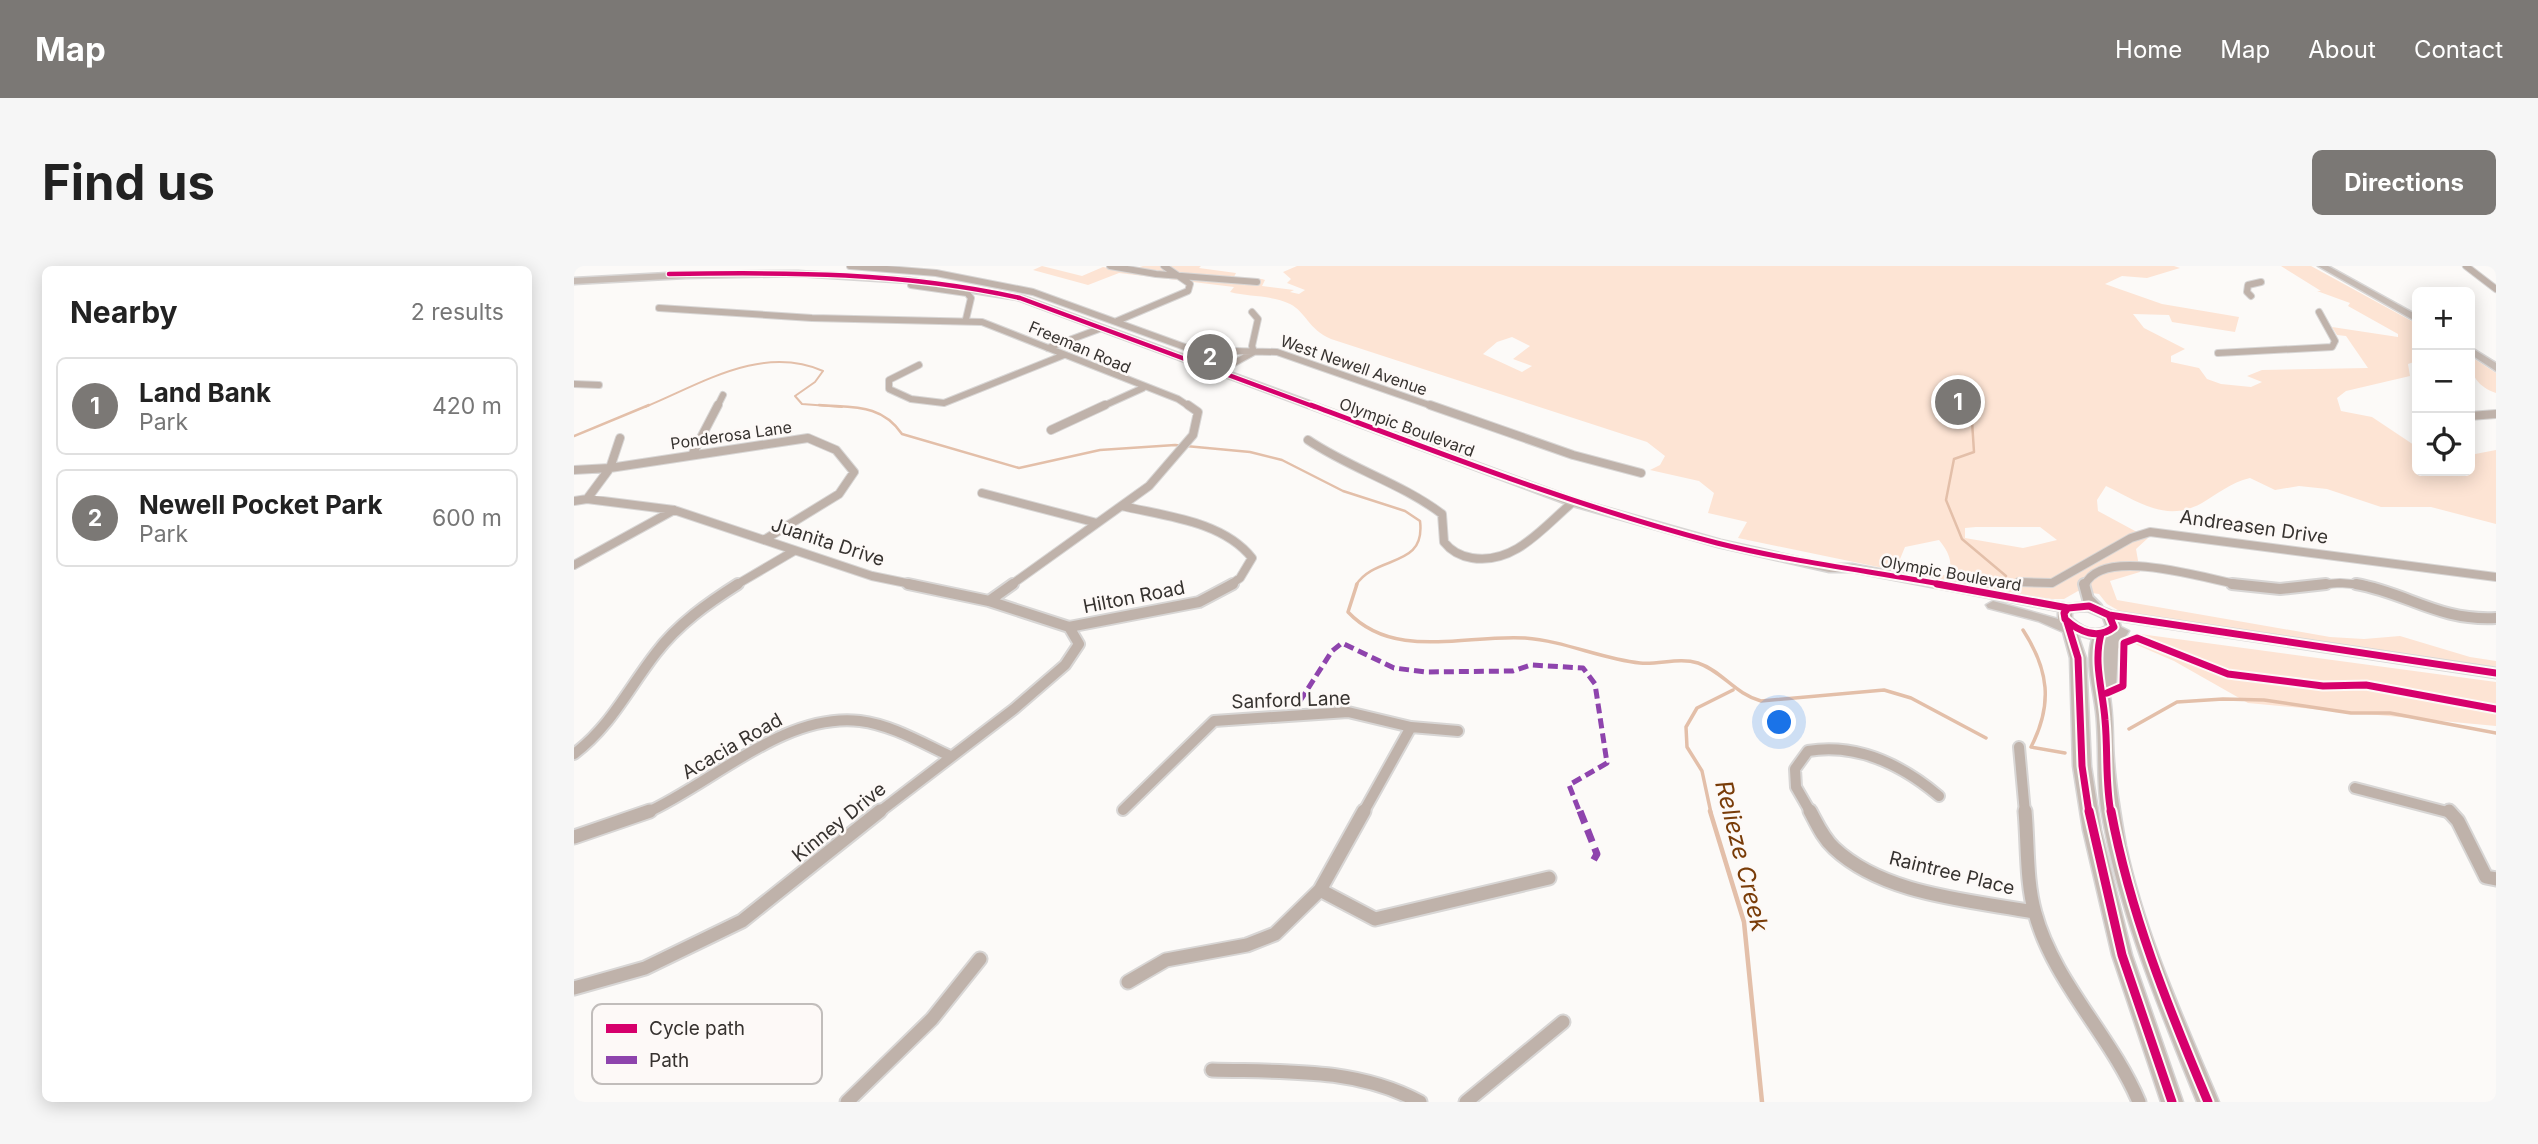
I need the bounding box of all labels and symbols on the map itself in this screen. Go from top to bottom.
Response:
street label: Freeman Road [1026,317,1134,377]
street label: West Newell Avenue [1278,330,1430,400]
pin: 2 [1187,331,1233,383]
pin: 1 [1935,376,1981,428]
street label: Olympic Boulevard [1337,393,1477,461]
street label: Ponderosa Lane [669,417,793,453]
street label: Andreasen Drive [2178,505,2330,549]
street label: Juanita Drive [768,513,888,571]
street label: Olympic Boulevard [1879,551,2023,595]
street label: Hilton Road [1081,576,1187,618]
street label: Sanford Lane [1231,686,1351,714]
your location [1762,705,1796,739]
street label: Acacia Road [678,708,786,784]
street label: Kinney Drive [787,777,891,867]
water label: Relieze Creek [1709,778,1775,935]
street label: Raintree Place [1887,846,2017,900]
legend [592,1004,822,1084]
text: Cycle path [649,1017,745,1040]
text: Path [649,1049,689,1072]

